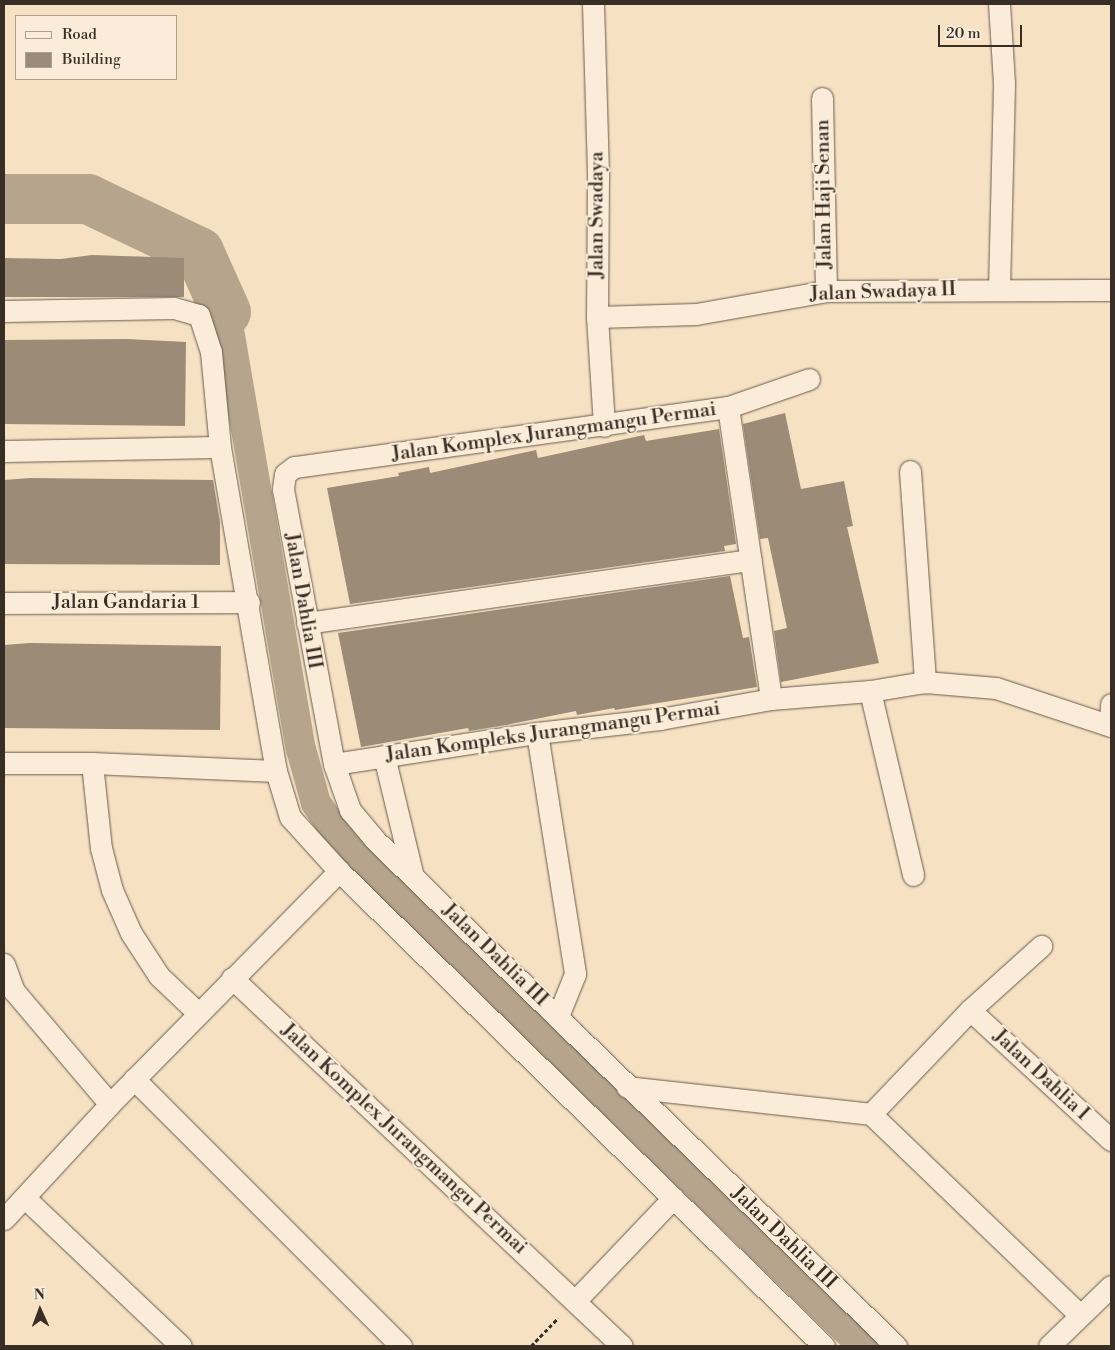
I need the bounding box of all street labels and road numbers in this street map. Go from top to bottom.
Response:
street label: Jalan Haji Senan [811,119,837,269]
street label: Jalan Swadaya [585,152,609,278]
street label: Jalan Swadaya II [809,277,957,307]
street label: Jalan Komplex Jurangmangu Permai [390,397,718,467]
street label: Jalan Dahlia III [279,531,327,671]
street label: Jalan Gandaria 1 [52,590,200,614]
street label: Jalan Kompleks Jurangmangu Permai [384,697,722,767]
street label: Jalan Dahlia III [437,899,553,1011]
street label: Jalan Komplex Jurangmangu Permai [276,1018,532,1260]
street label: Jalan Dahlia I [988,1024,1094,1126]
street label: Jalan Dahlia III [726,1182,842,1294]

